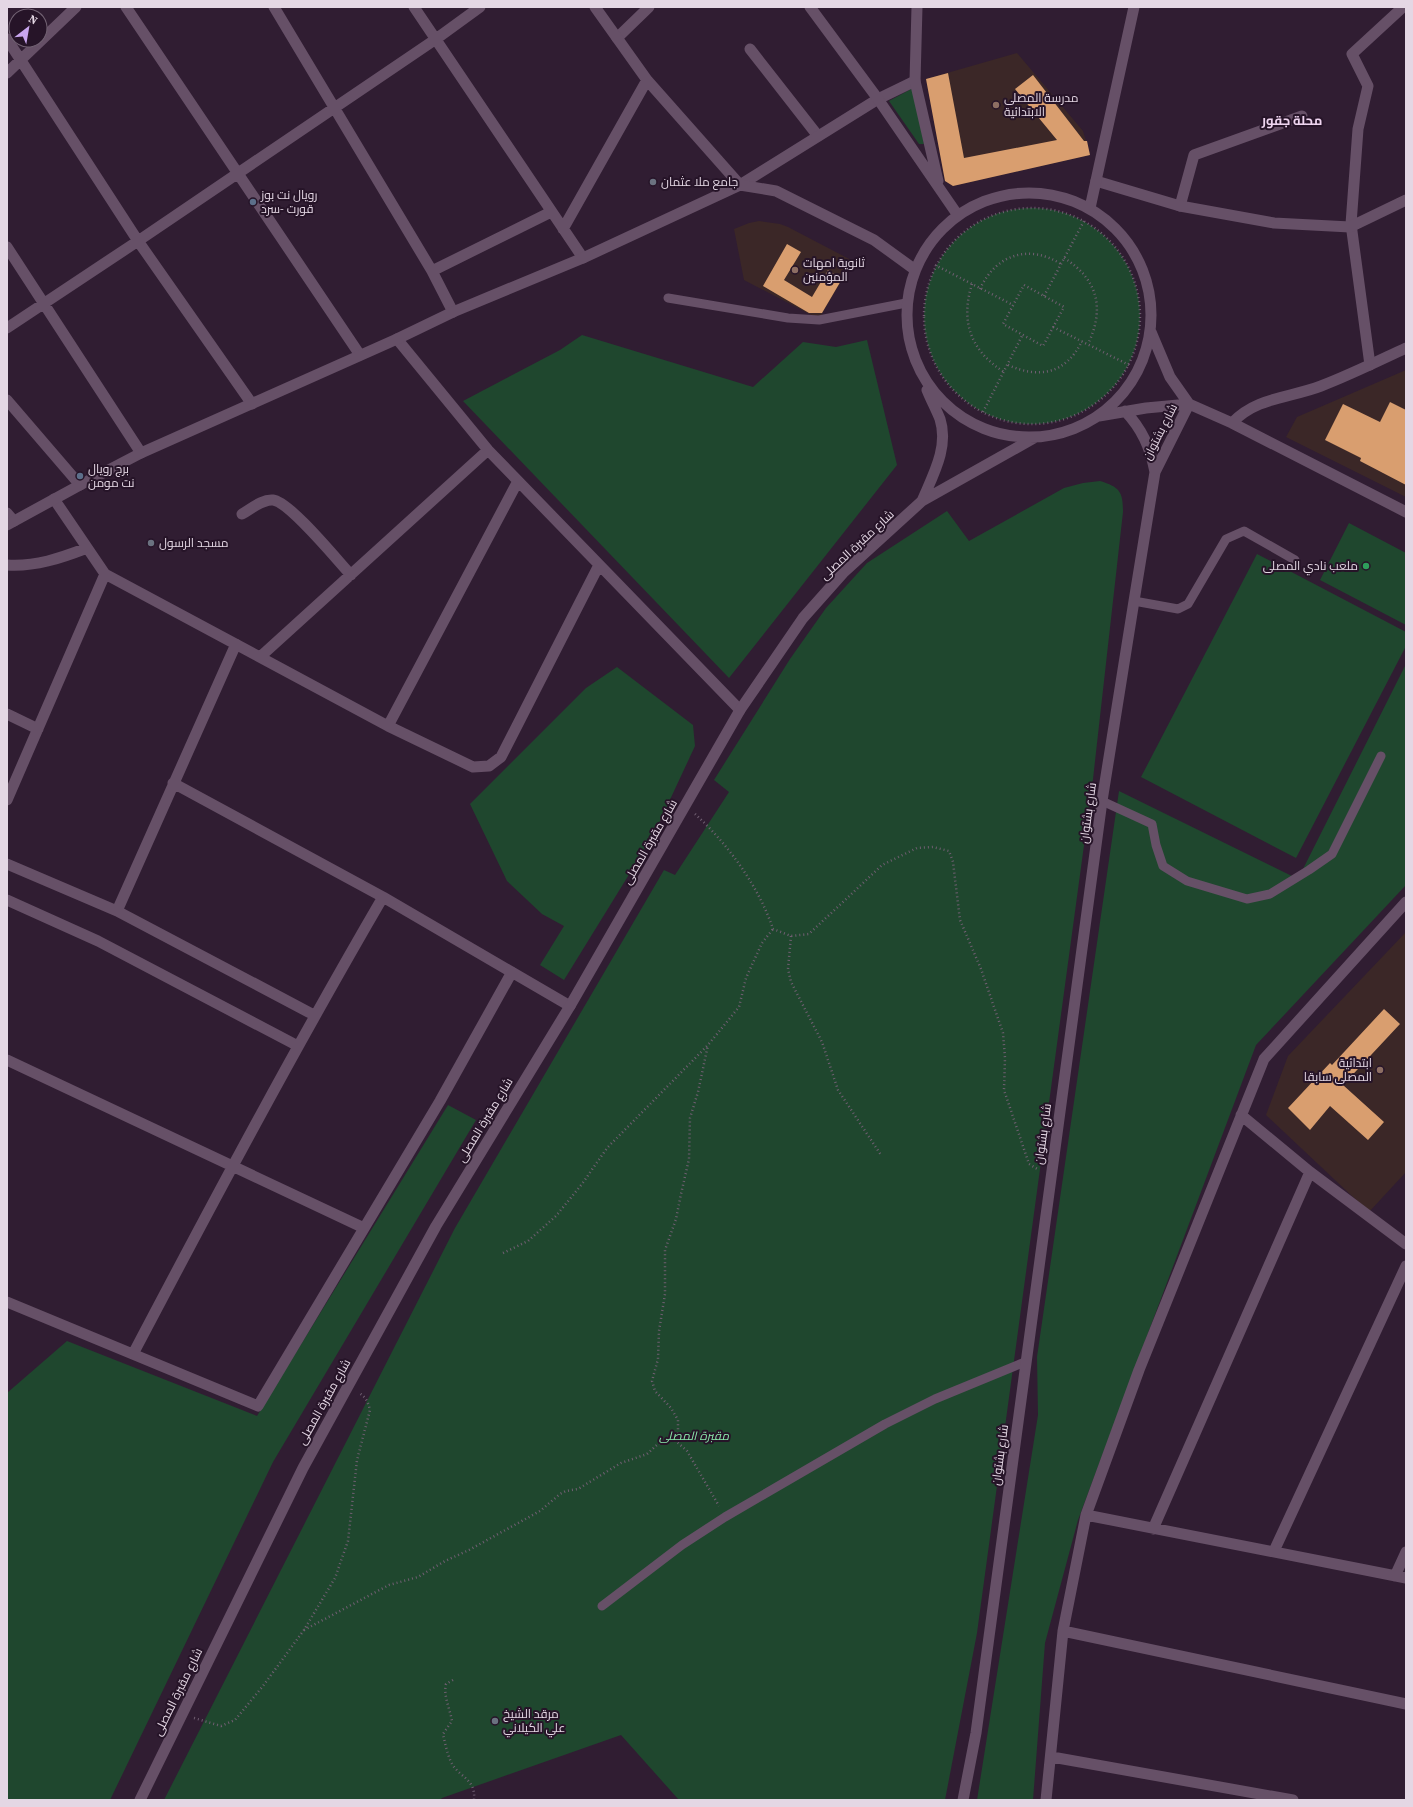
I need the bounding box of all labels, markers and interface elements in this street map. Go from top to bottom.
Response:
north arrow [8,8,48,48]
text: N [26,11,40,28]
place label: مدرسة المصلى الابتدائية [1004,90,1078,120]
marker: مدرسة المصلى الابتدائية [991,100,1001,110]
district label: محلة جقور [1261,112,1322,129]
place label: جامع ملا عثمان [661,174,738,190]
marker: جامع ملا عثمان [648,177,658,187]
place label: رويال نت بوز قورت -سرد [260,187,317,217]
marker: رويال نت بوز قورت -سرد [248,197,258,207]
place label: ثانوية امهات المؤمنين [803,255,865,285]
marker: ثانوية امهات المؤمنين [790,265,800,275]
street label: شارع بشتوان [1139,401,1181,463]
place label: برج رويال نت مومن [88,461,135,491]
marker: برج رويال نت مومن [75,471,85,481]
street label: شارع مقبرة المصلى [816,506,898,584]
place label: مسجد الرسول [159,535,228,551]
marker: مسجد الرسول [146,538,156,548]
place label: ملعب نادي المصلى [1263,558,1358,576]
marker: ملعب نادي المصلى [1361,561,1371,571]
street label: شارع بشتوان [1076,781,1100,844]
street label: شارع مقبرة المصلى [619,796,681,888]
place label: ابتدائية المصلى سابقا [1304,1055,1372,1085]
marker: ابتدائية المصلى سابقا [1375,1065,1385,1075]
street label: شارع مقبرة المصلى [453,1075,517,1165]
street label: شارع بشتوان [1031,1102,1055,1165]
street label: شارع مقبرة المصلى [294,1356,354,1448]
street label: شارع بشتوان [988,1423,1012,1486]
park label: مقبرة المصلى [659,1428,729,1444]
street label: شارع مقبرة المصلى [150,1645,206,1739]
place label: مرقد الشيخ علي الكيلاني [503,1706,565,1738]
marker: مرقد الشيخ علي الكيلاني [490,1716,500,1726]

